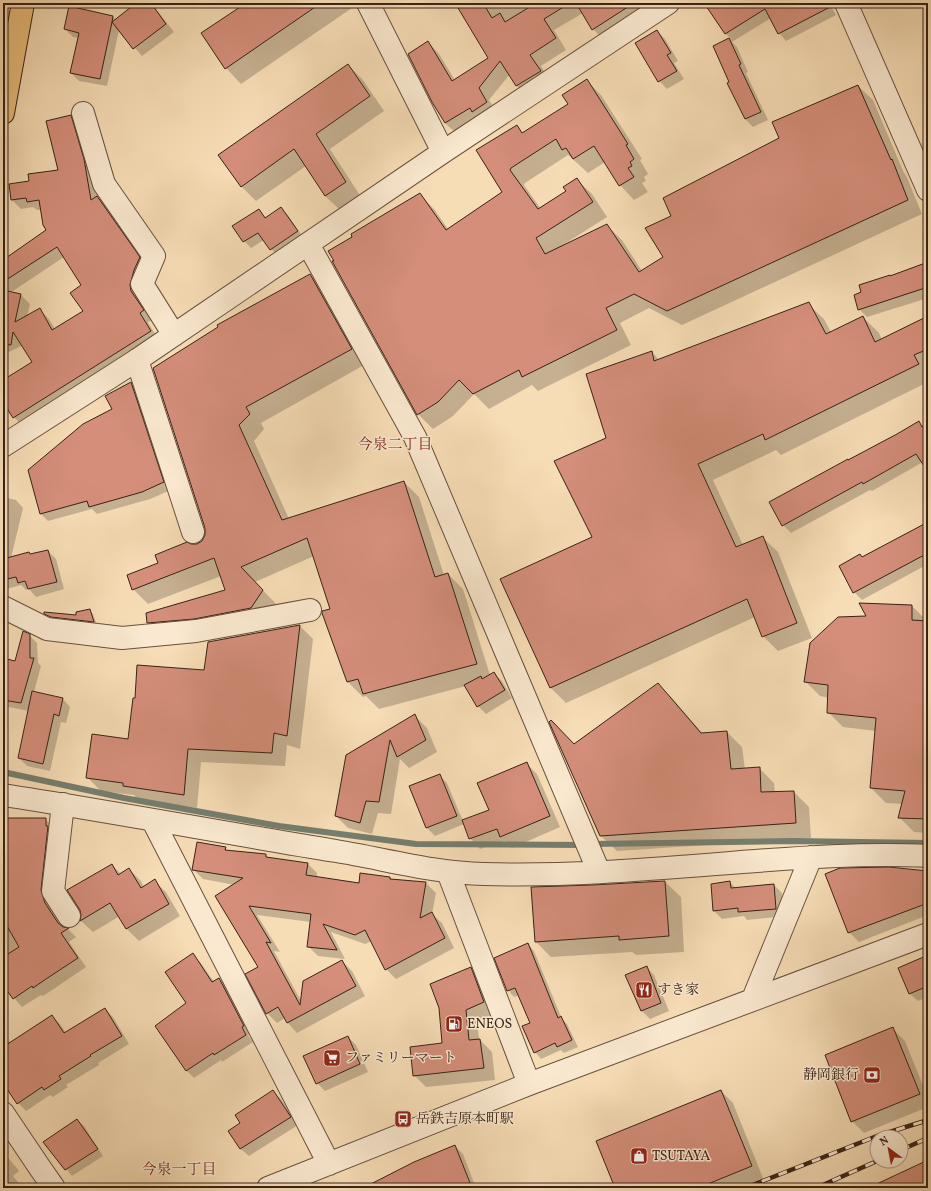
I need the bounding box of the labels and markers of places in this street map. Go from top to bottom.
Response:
restaurant icon: すき家 [634,980,654,1000]
place label: すき家 [657,981,699,1000]
fuel station icon: ENEOS [444,1014,464,1034]
place label: ENEOS [467,1015,512,1034]
supermarket icon: ファミリーマート [322,1048,342,1068]
place label: ファミリーマート [345,1049,457,1068]
bank icon: 静岡銀行 [862,1065,882,1085]
place label: 静岡銀行 [803,1066,859,1085]
bus stop icon: 岳鉄吉原本町駅 [393,1109,413,1129]
place label: 岳鉄吉原本町駅 [416,1110,514,1129]
shop icon: TSUTAYA [629,1146,649,1166]
place label: TSUTAYA [652,1147,711,1166]

